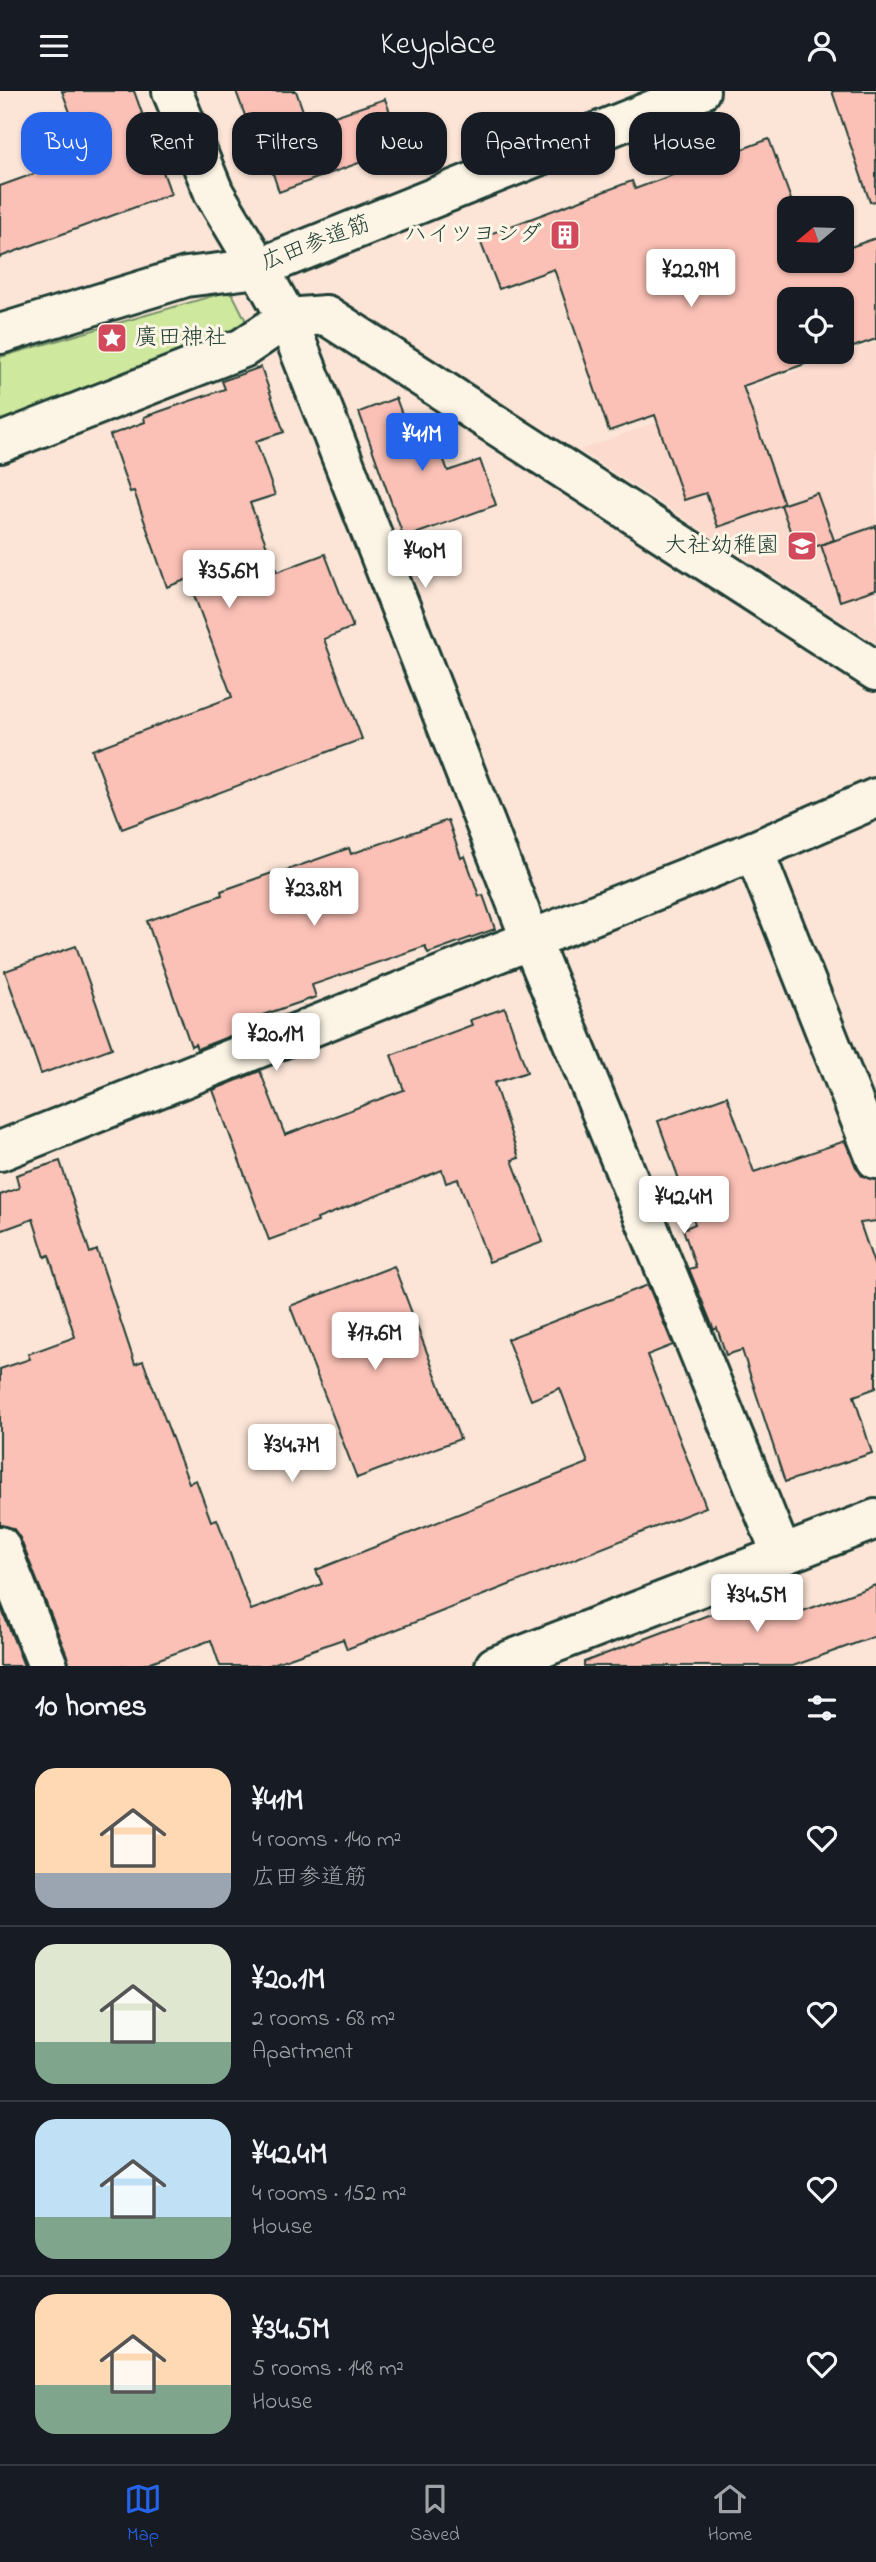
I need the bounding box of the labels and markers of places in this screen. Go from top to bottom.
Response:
building icon: ハイツヨシダ [548,218,582,252]
place label: ハイツヨシダ [404,219,542,252]
pin: ¥22.9M [634,249,748,309]
place icon: 廣田神社 [95,321,129,355]
place label: 廣田神社 [135,322,227,355]
pin: ¥41M [381,413,463,473]
school or university icon: 大社幼稚園 [785,529,819,563]
place label: 大社幼稚園 [664,530,779,563]
pin: ¥40M [384,531,466,590]
pin: ¥35.6M [172,551,286,610]
pin: ¥23.8M [257,869,371,928]
pin: ¥20.1M [219,1013,333,1073]
pin: ¥42.4M [627,1177,741,1236]
pin: ¥17.6M [318,1313,432,1372]
pin: ¥34.7M [235,1425,349,1484]
pin: ¥34.5M [700,1575,814,1634]

